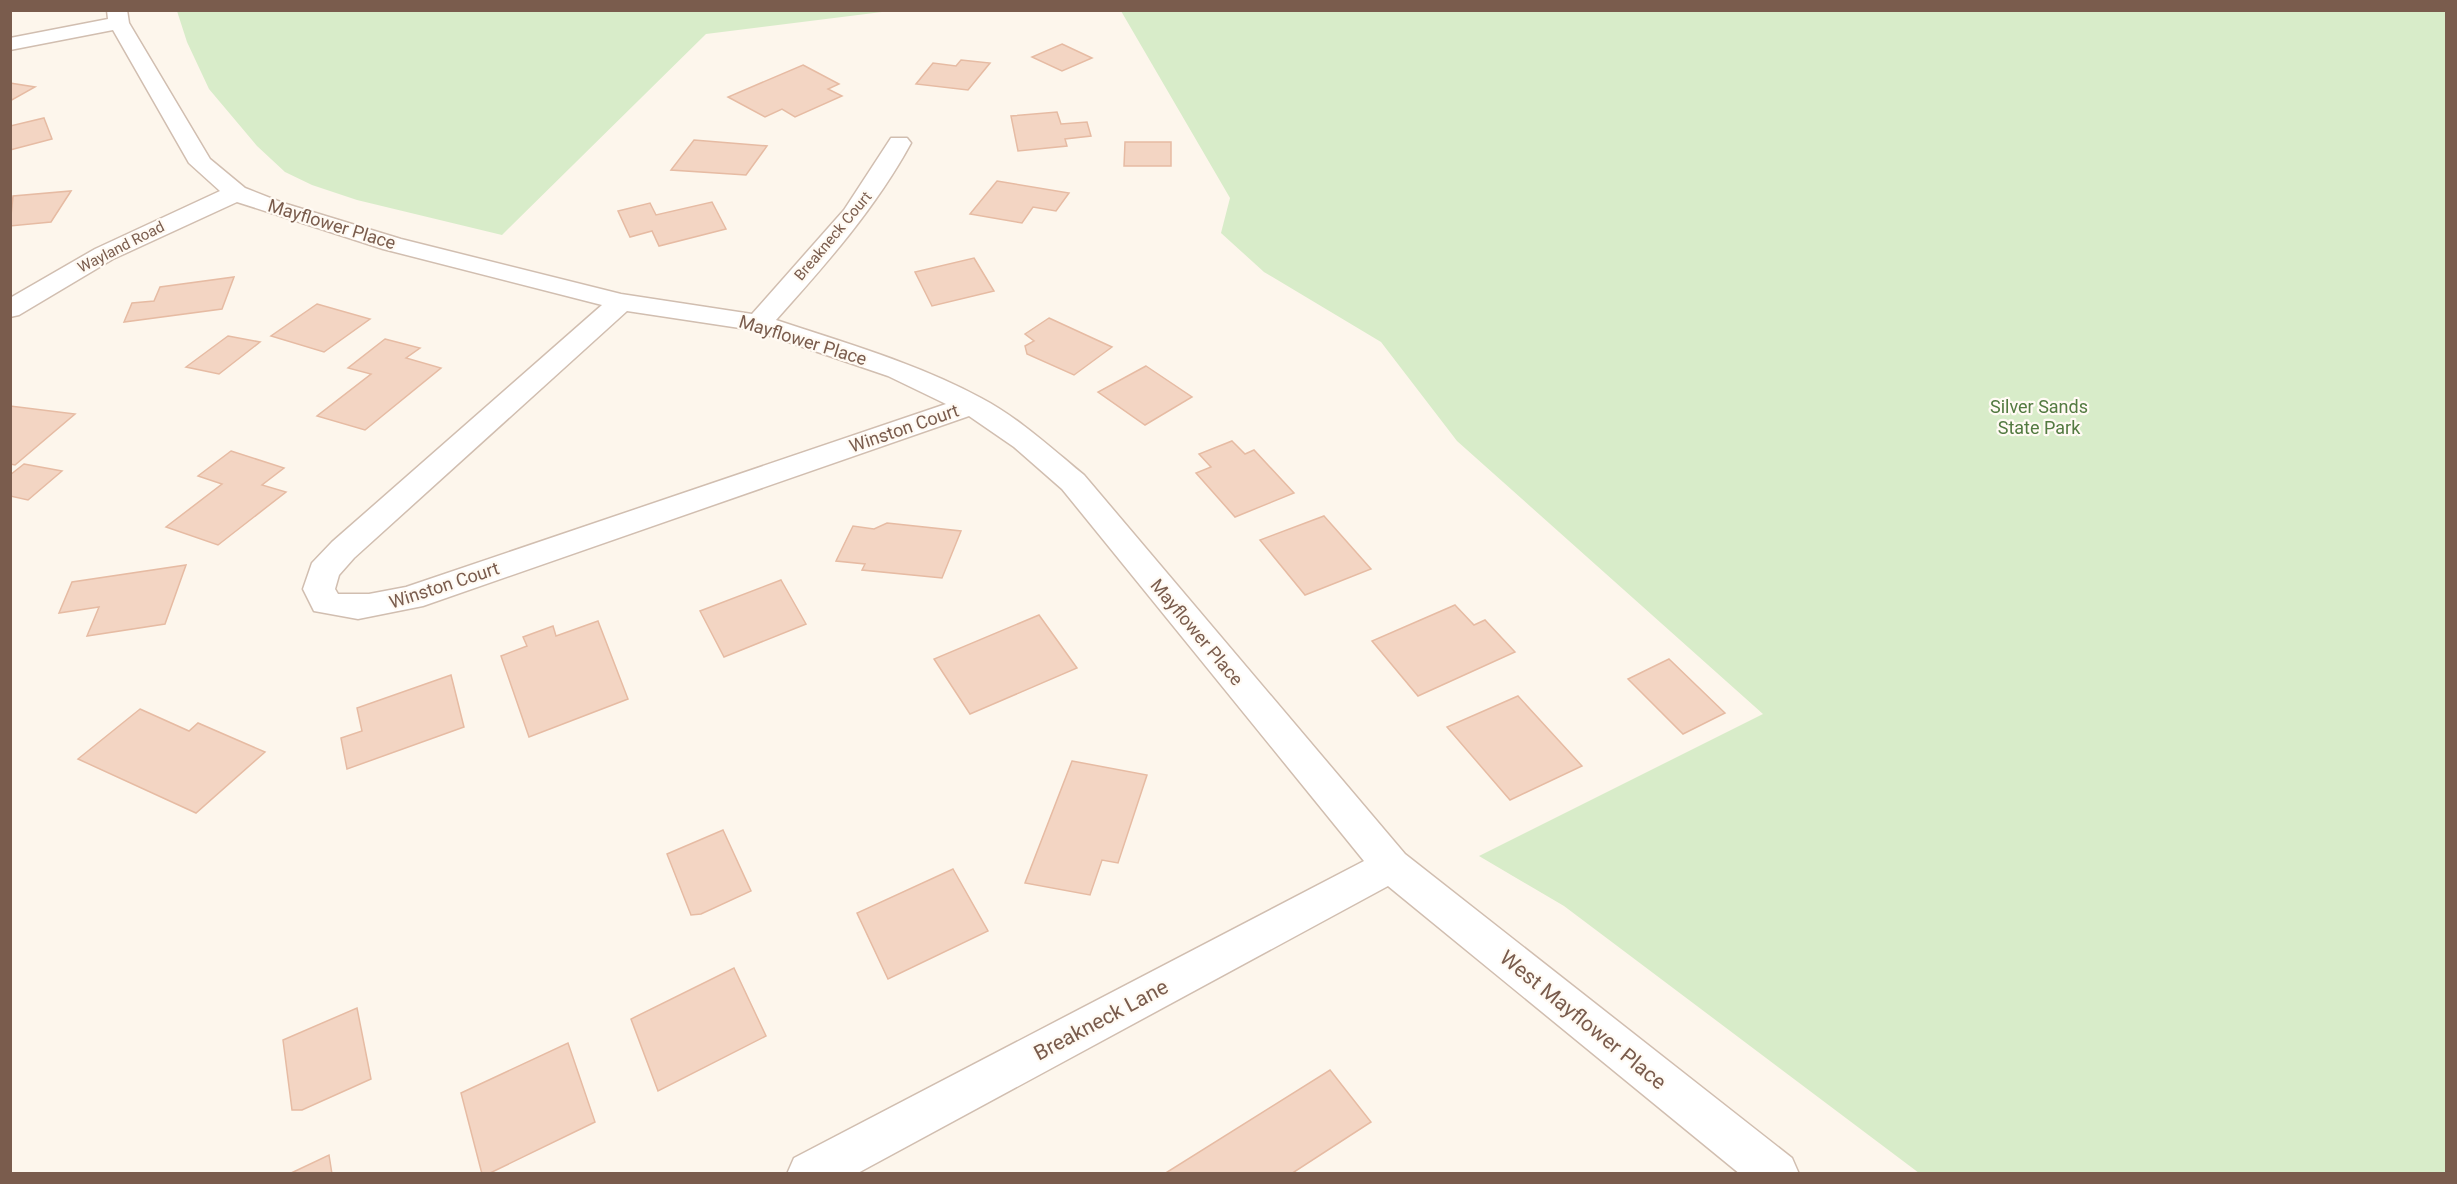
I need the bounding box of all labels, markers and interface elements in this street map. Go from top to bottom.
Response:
street label: Breakneck Court [791,188,875,284]
street label: Mayflower Place [266,195,398,253]
street label: Wayland Road [75,217,167,277]
street label: Mayflower Place [737,311,869,369]
park label: Silver Sands State Park [1990,396,2088,438]
street label: Winston Court [847,399,962,457]
street label: Winston Court [386,557,502,613]
street label: Mayflower Place [1146,574,1248,690]
street label: West Mayflower Place [1495,946,1671,1094]
street label: Breakneck Lane [1030,975,1172,1065]

